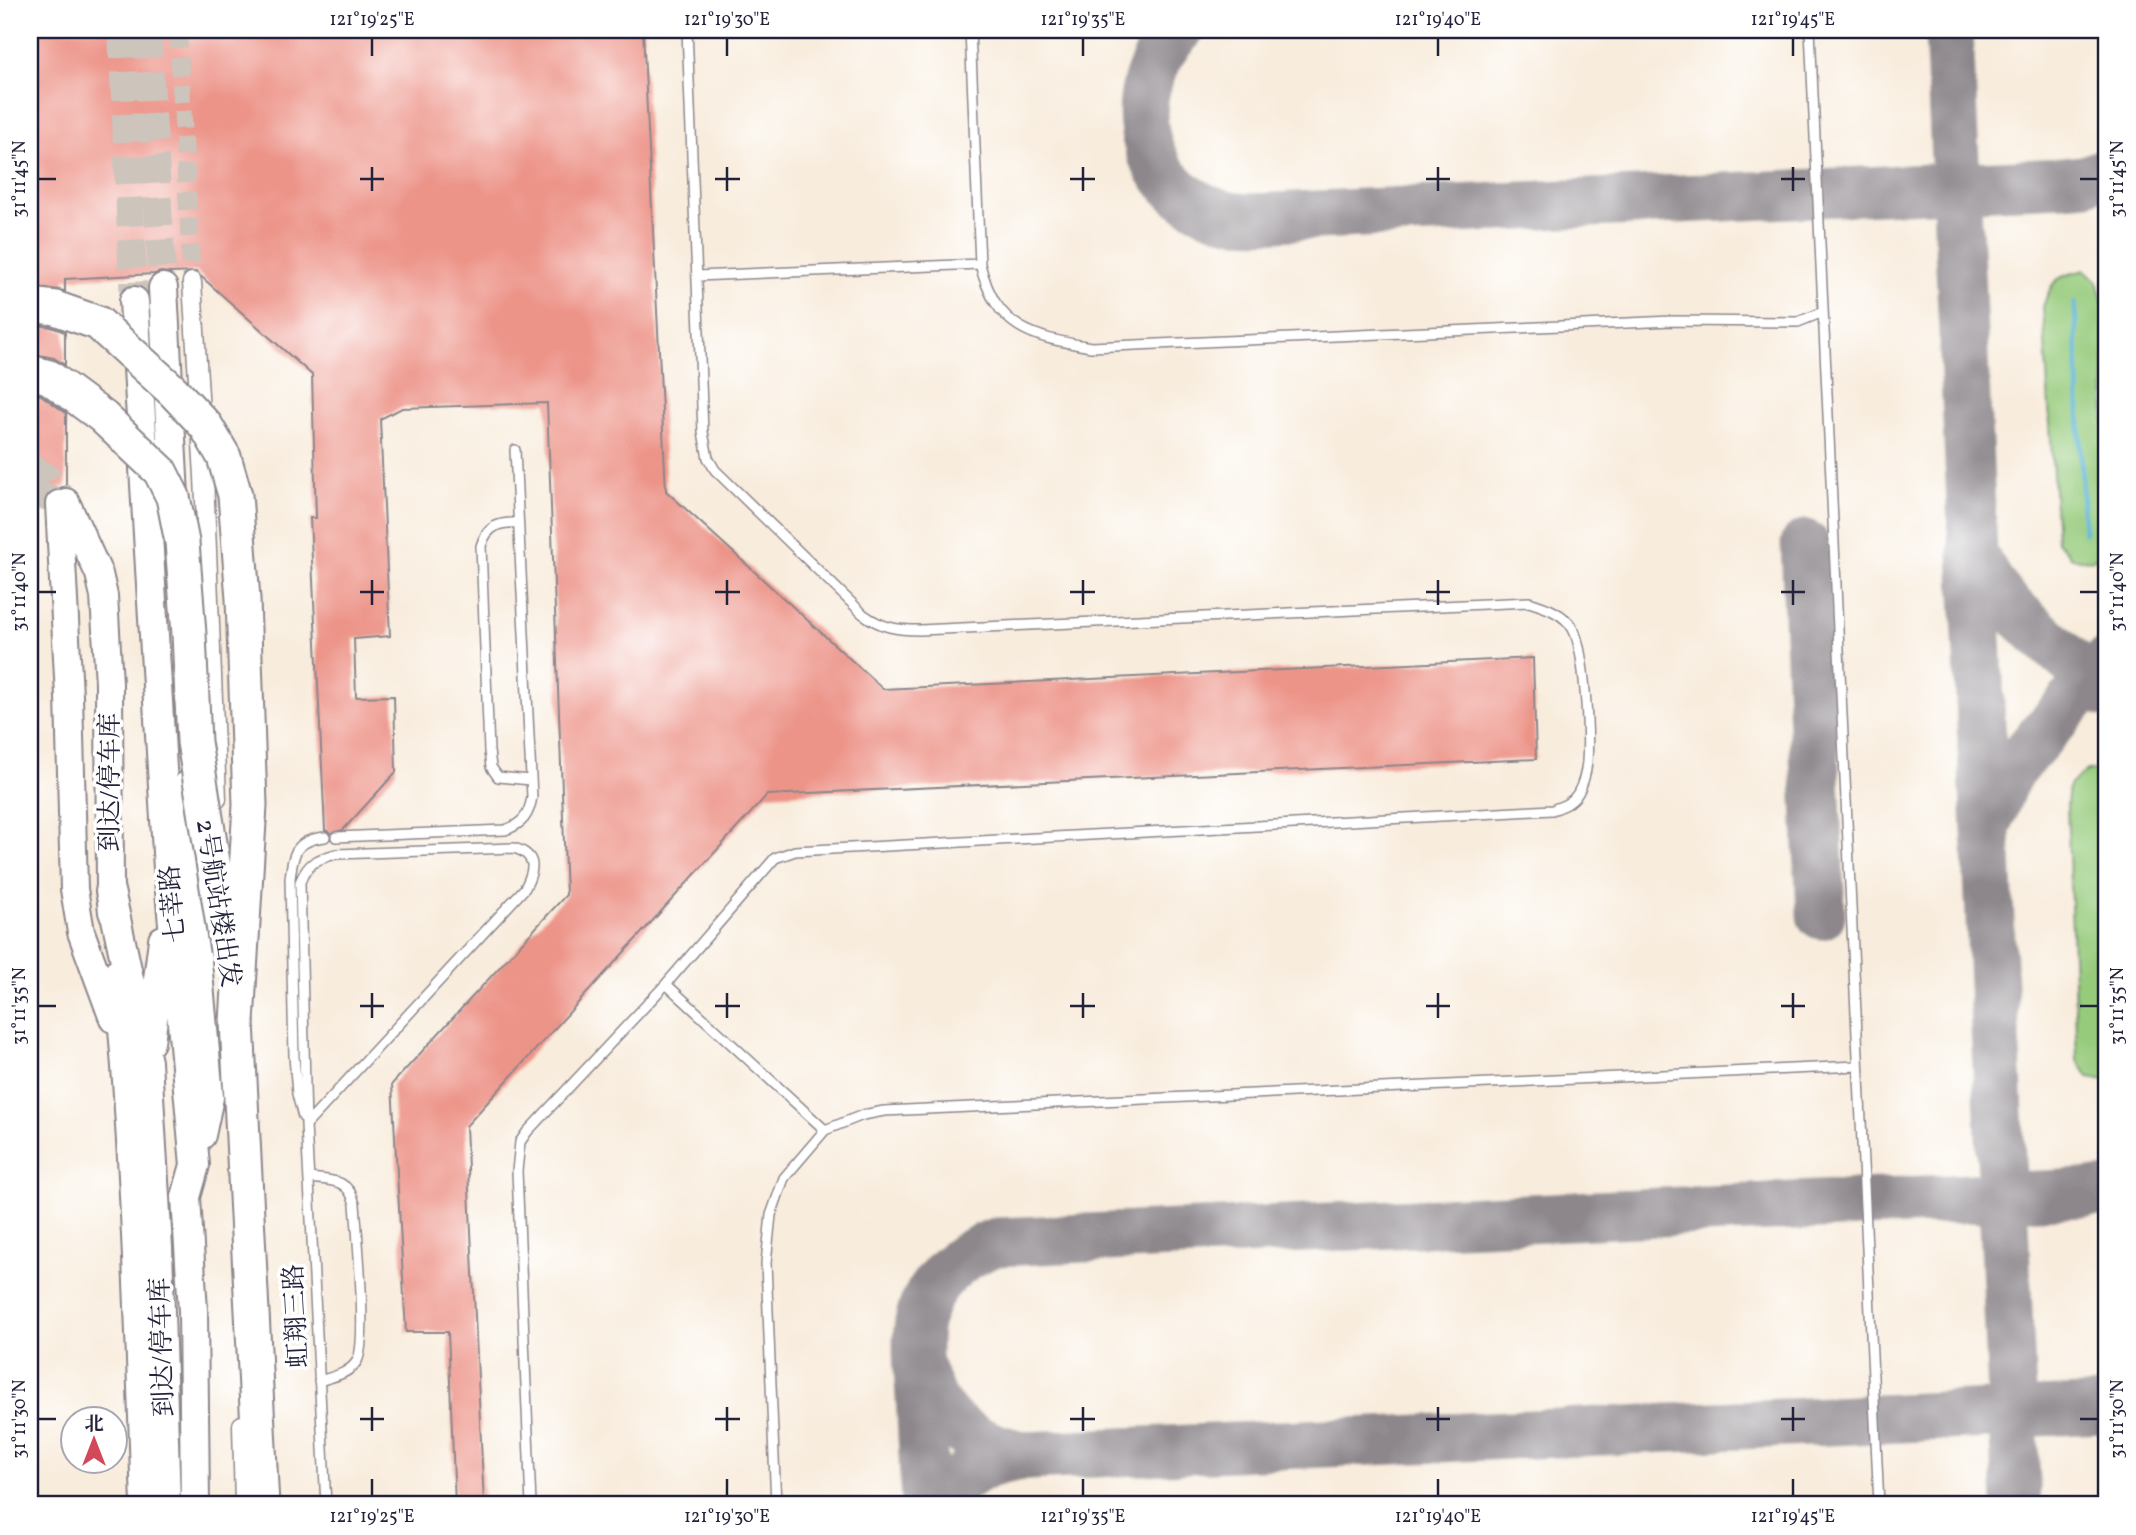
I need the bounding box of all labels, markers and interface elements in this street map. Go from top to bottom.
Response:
text: 121°19'25"E [329,8,415,33]
text: 121°19'30"E [684,8,770,33]
text: 121°19'35"E [1041,8,1126,33]
text: 121°19'40"E [1395,8,1481,33]
text: 121°19'45"E [1751,8,1835,33]
text: 31°11'45"N [8,140,33,218]
text: 31°11'45"N [2106,140,2131,218]
text: 31°11'40"N [8,552,33,632]
text: 31°11'40"N [2106,552,2131,632]
street label: 到达/停车库 [93,712,129,852]
street label: 2号航站楼出发 [186,817,248,990]
street label: 七莘路 [153,863,195,944]
text: 31°11'35"N [8,967,33,1045]
text: 31°11'35"N [2106,967,2131,1045]
street label: 虹翔三路 [276,1263,318,1369]
street label: 到达/停车库 [143,1277,183,1417]
text: 31°11'30"N [8,1379,33,1459]
text: 31°11'30"N [2106,1379,2131,1459]
north arrow [60,1406,130,1476]
text: 北 [84,1412,104,1438]
text: 121°19'25"E [329,1505,415,1530]
text: 121°19'30"E [684,1505,770,1530]
text: 121°19'35"E [1041,1505,1126,1530]
text: 121°19'40"E [1395,1505,1481,1530]
text: 121°19'45"E [1751,1505,1835,1530]

